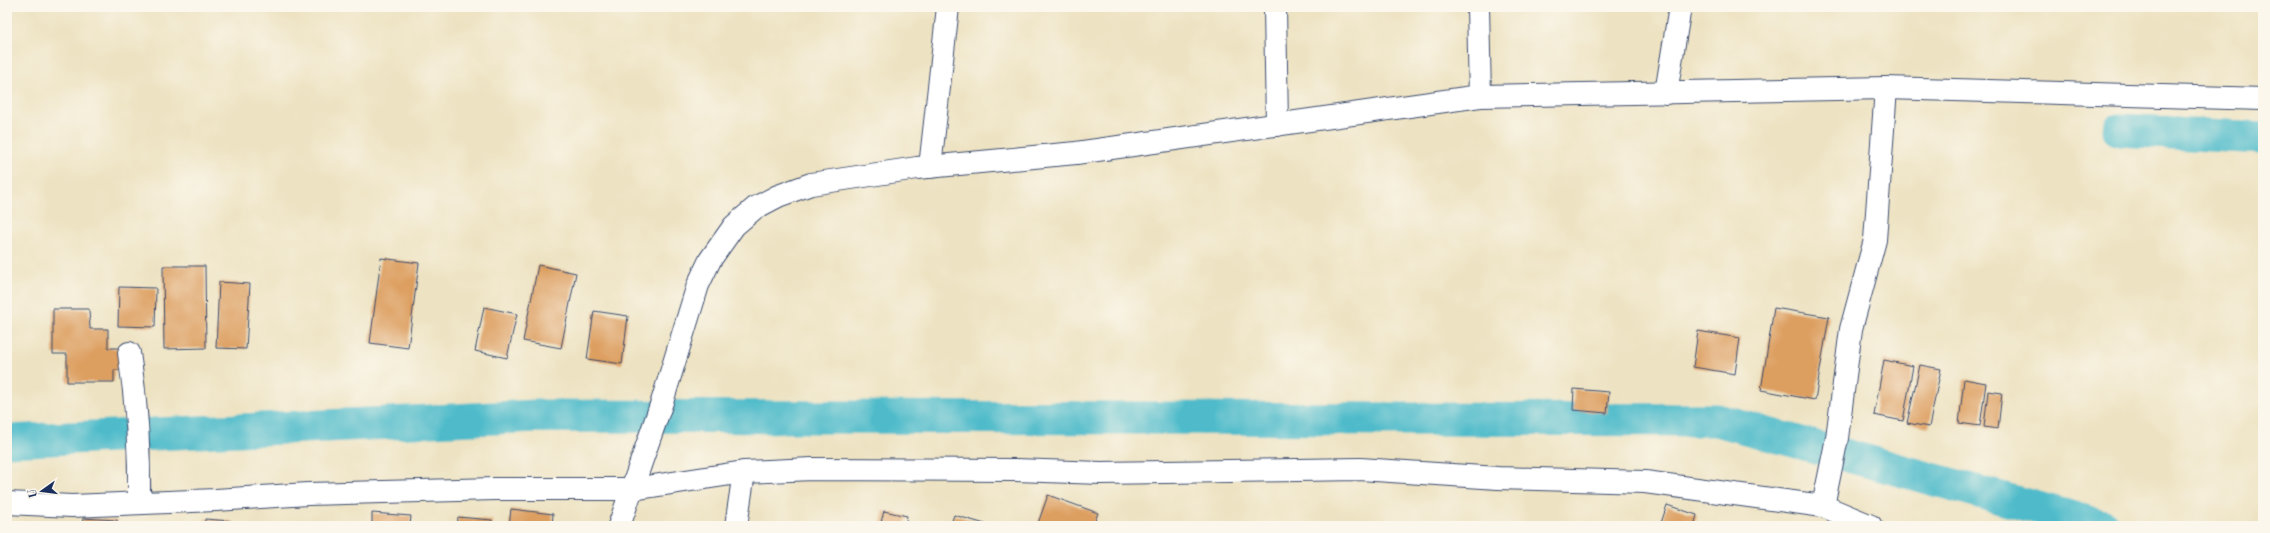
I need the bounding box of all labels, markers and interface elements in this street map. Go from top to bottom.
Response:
north arrow [22,471,62,511]
text: U [25,487,41,499]

